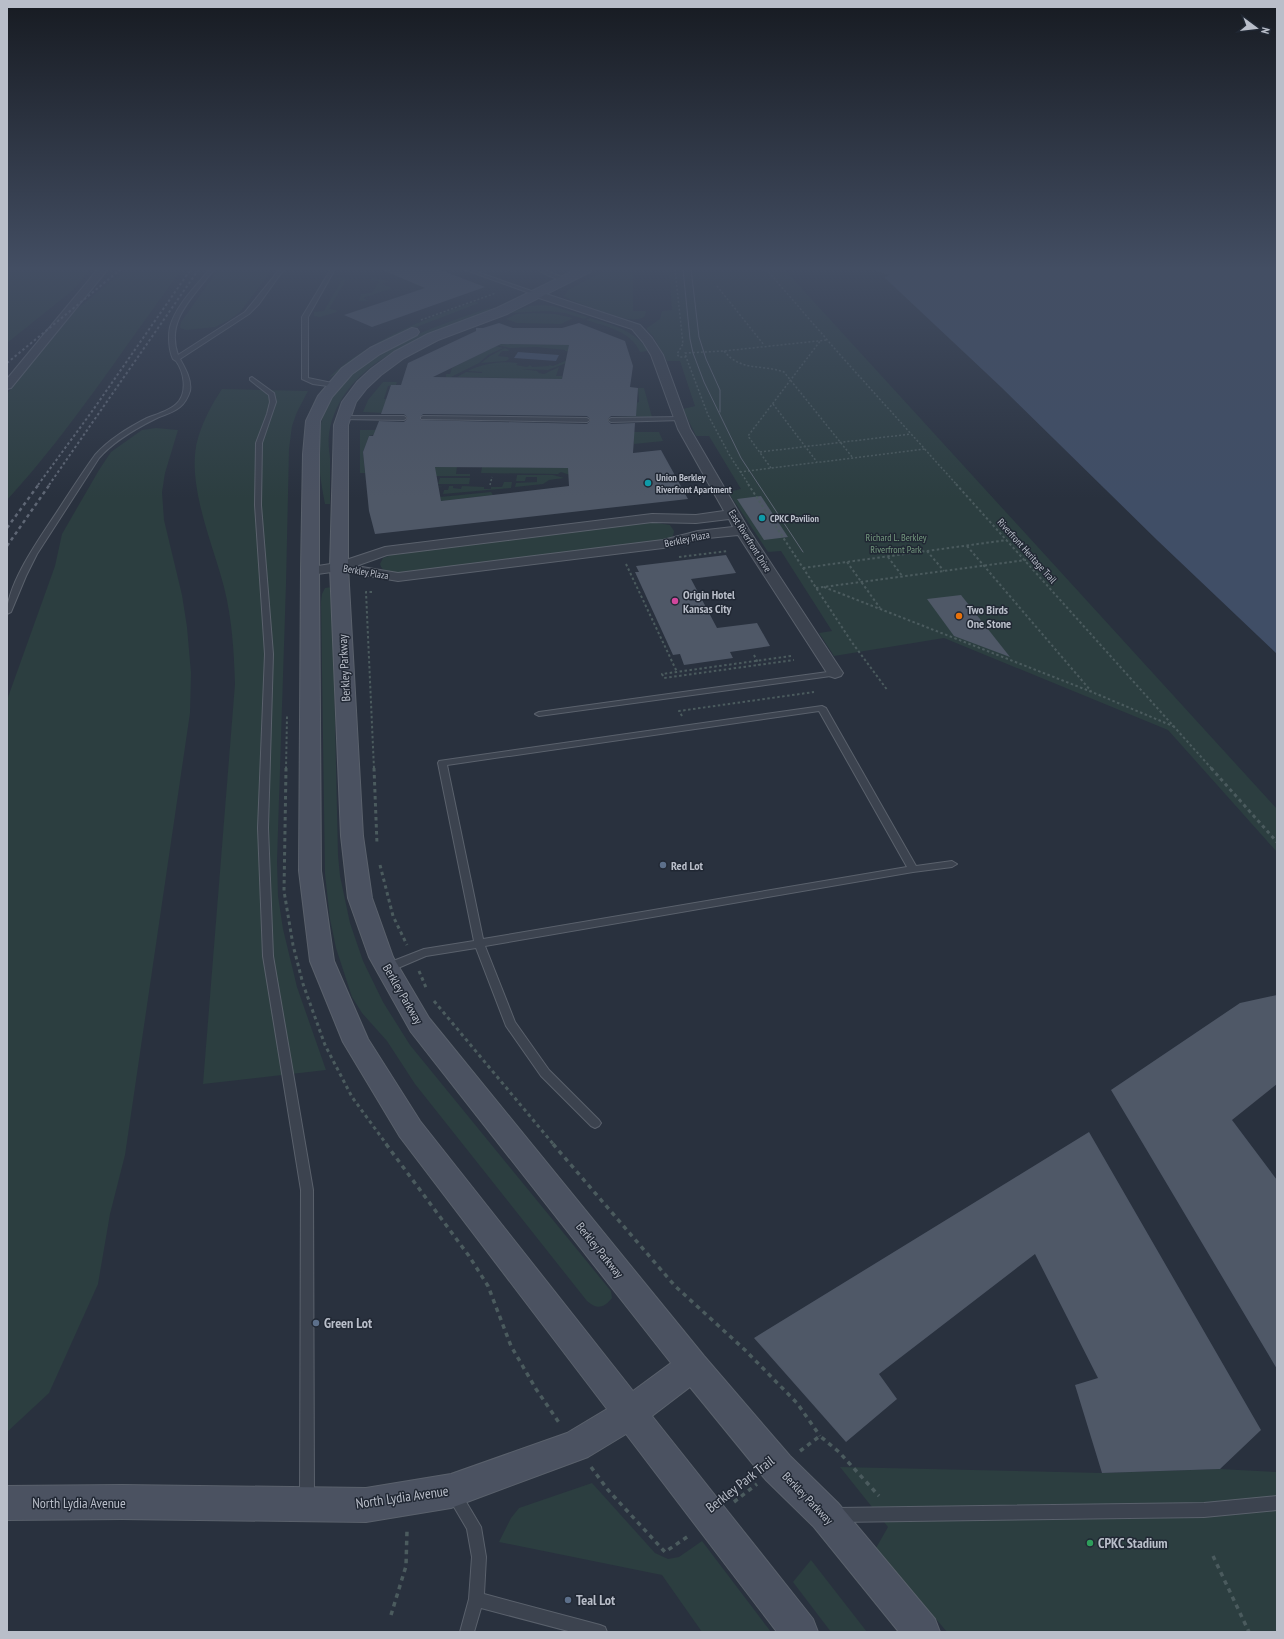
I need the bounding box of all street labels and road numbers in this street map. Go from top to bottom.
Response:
street label: East Riverfront Drive [726,507,774,575]
street label: Riverfront Heritage Trail [994,516,1060,587]
street label: Berkley Plaza [663,528,711,550]
street label: Berkley Plaza [342,562,390,582]
street label: Berkley Parkway [335,634,353,702]
street label: Berkley Parkway [380,961,426,1027]
street label: Berkley Parkway [573,1219,627,1281]
street label: Berkley Park Trail [702,1451,778,1516]
street label: Berkley Parkway [779,1469,837,1528]
street label: North Lydia Avenue [354,1482,450,1512]
street label: North Lydia Avenue [32,1494,126,1512]

